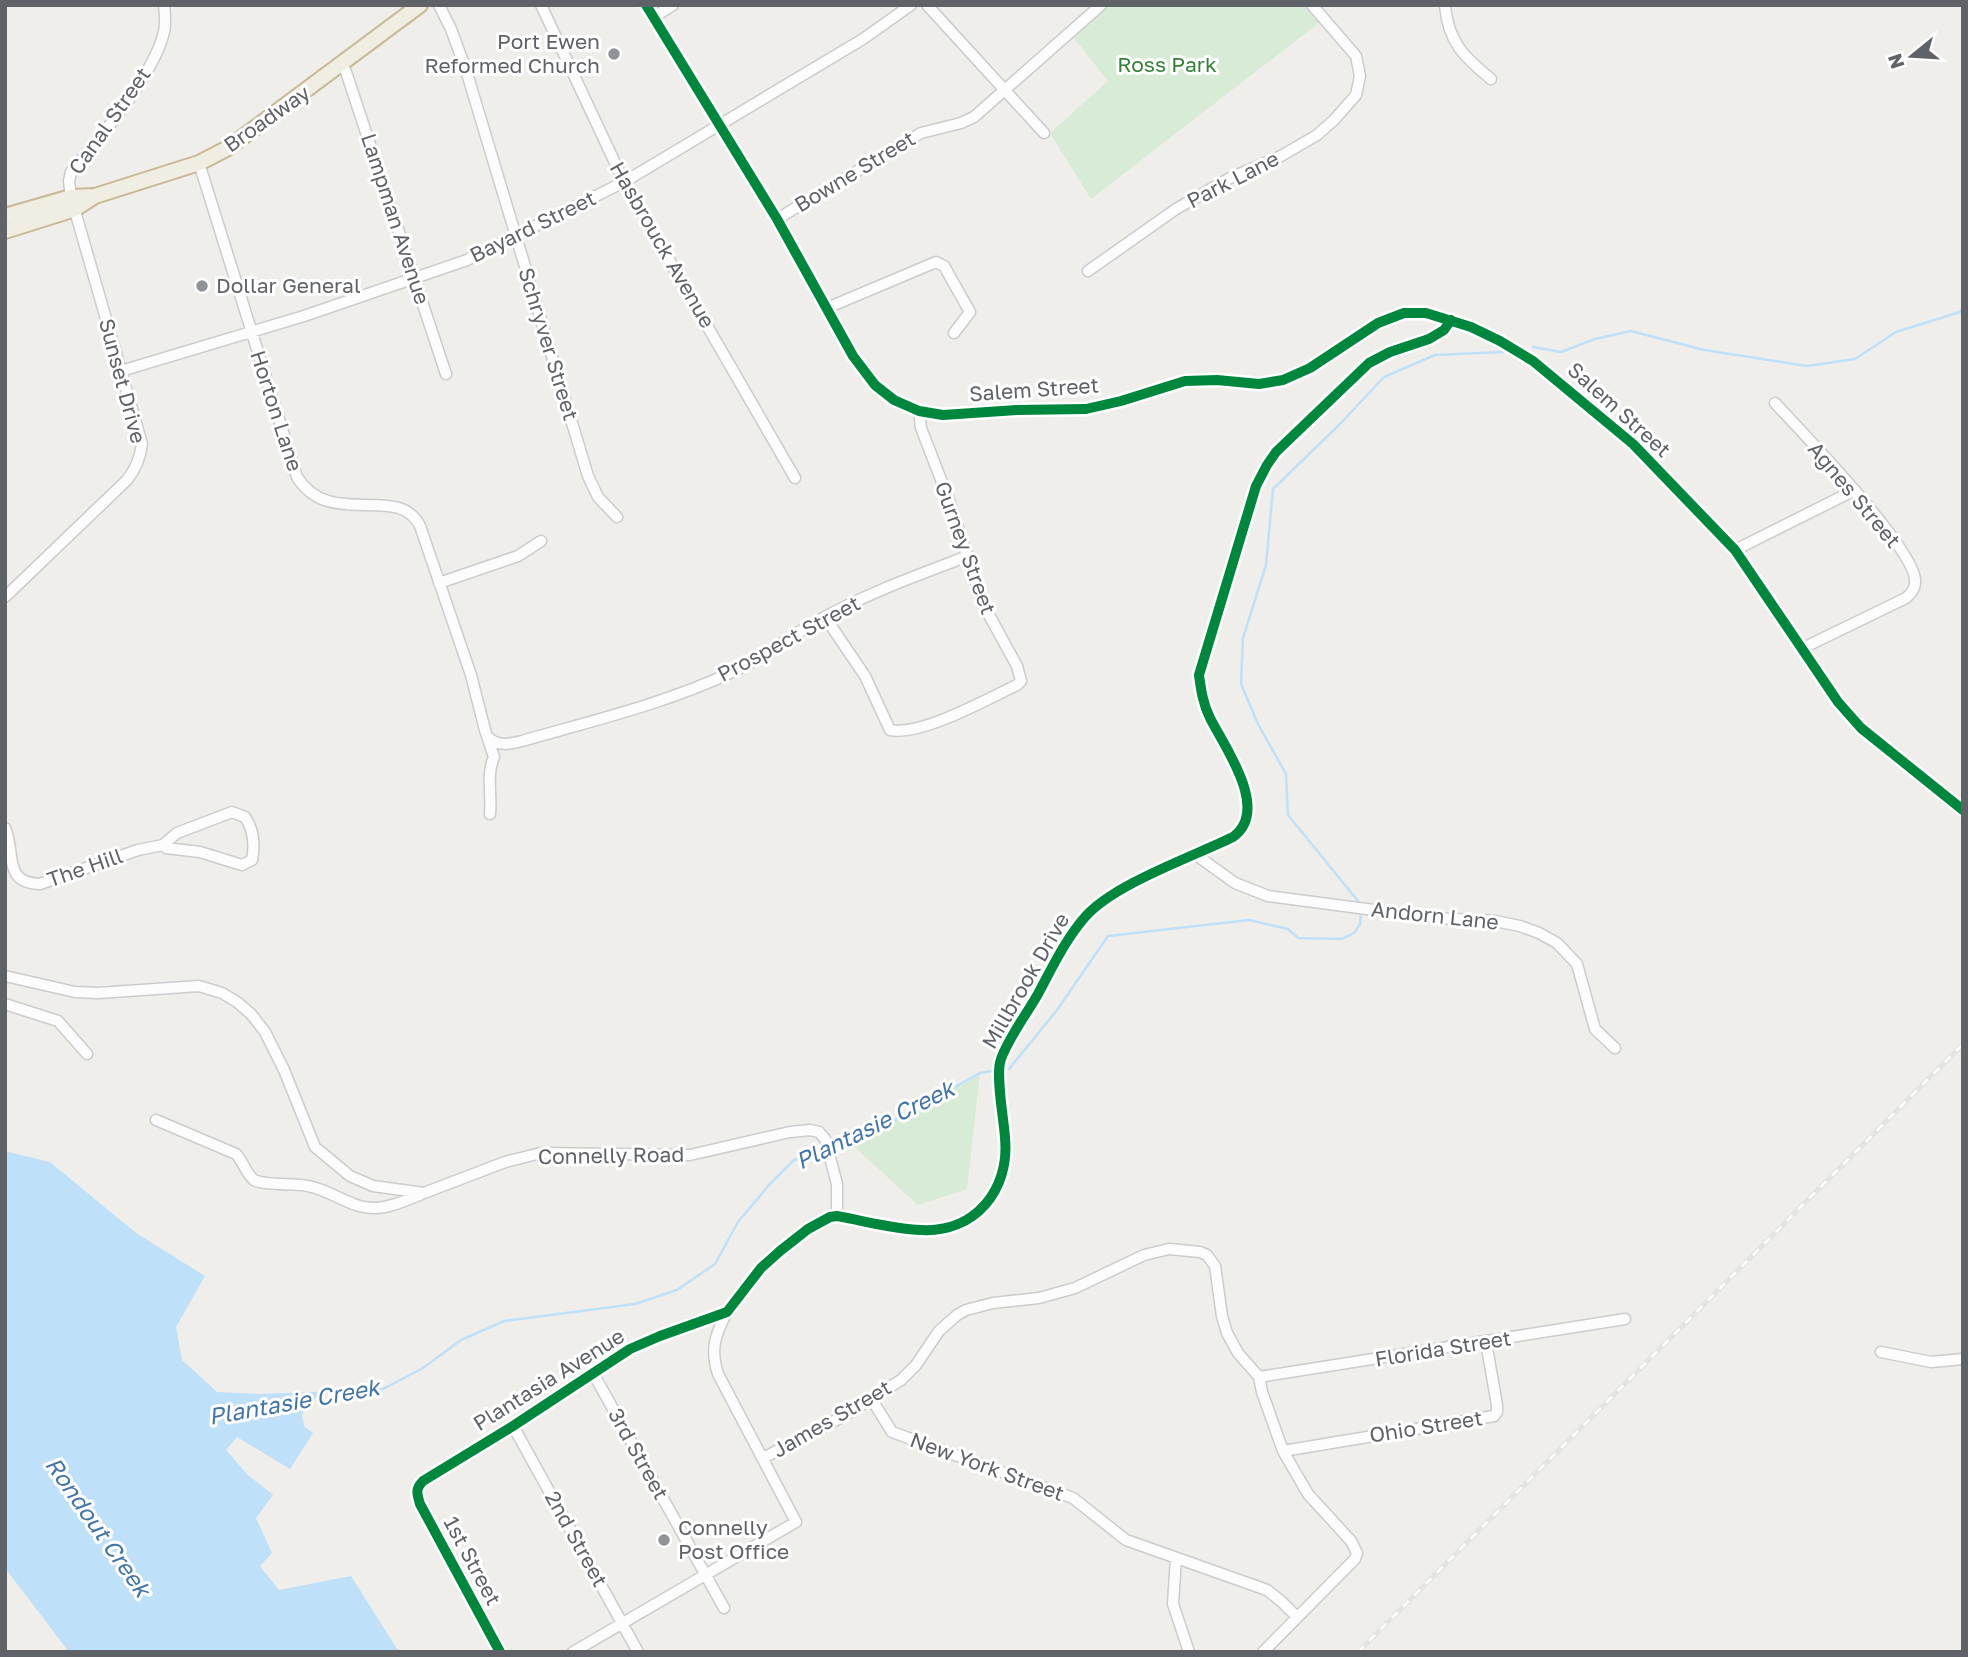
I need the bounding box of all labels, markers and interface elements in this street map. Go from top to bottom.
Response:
north arrow [1877,21,1947,91]
place label: Port Ewen Reformed Church [425,28,600,78]
marker: Port Ewen Reformed Church [606,46,622,62]
park label: Ross Park [1117,51,1217,77]
text: N [1882,51,1909,72]
street label: Canal Street [63,62,156,179]
street label: Broadway [218,79,315,157]
street label: Bowne Street [790,125,919,217]
street label: Lampman Avenue [356,130,436,307]
street label: Park Lane [1182,145,1283,213]
street label: Hasbrouck Avenue [605,157,721,332]
street label: Bayard Street [465,184,600,268]
street label: Schryver Street [513,264,585,423]
place label: Dollar General [216,272,361,298]
marker: Dollar General [194,278,210,294]
street label: Sunset Drive [94,316,152,446]
street label: Horton Lane [245,347,309,474]
street label: Salem Street [1563,356,1677,462]
street label: Salem Street [968,371,1100,407]
street label: Agnes Street [1803,436,1907,553]
street label: Gurney Street [930,478,1002,618]
street label: Prospect Street [713,590,864,687]
street label: The Hill [43,842,126,892]
street label: Andorn Lane [1370,895,1500,935]
street label: Millbrook Drive [976,908,1074,1053]
water label: Plantasie Creek [791,1073,960,1175]
street label: Connelly Road [538,1141,684,1169]
street label: Plantasia Avenue [468,1322,629,1436]
street label: Florida Street [1373,1324,1513,1372]
water label: Plantasie Creek [206,1372,383,1430]
street label: James Street [767,1374,896,1463]
street label: 3rd Street [603,1403,675,1504]
street label: Ohio Street [1367,1404,1484,1448]
street label: New York Street [907,1426,1068,1506]
water label: Rondout Creek [40,1451,159,1603]
street label: 2nd Street [540,1486,614,1591]
street label: 1st Street [439,1512,507,1610]
place label: Connelly Post Office [678,1514,789,1564]
marker: Connelly Post Office [656,1532,672,1548]

